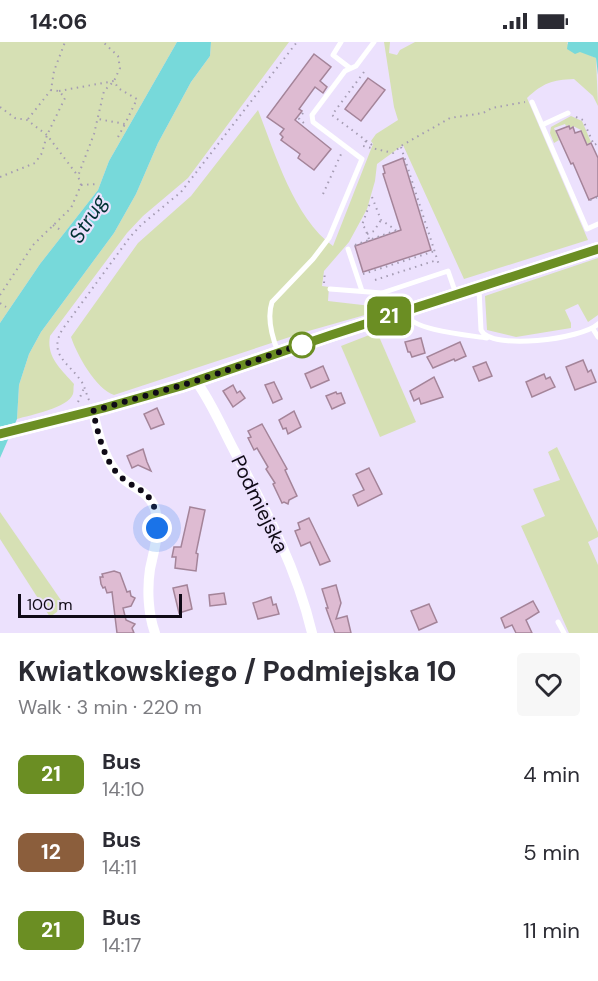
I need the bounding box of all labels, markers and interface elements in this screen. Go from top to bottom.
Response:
text: 14:06 [30,7,87,36]
water label: Strug [62,189,114,248]
line badge: 21 [362,296,416,336]
text: 21 [379,302,399,330]
unlabelled marker [289,332,315,358]
street label: Podmiejska [225,451,295,557]
your location [142,513,172,543]
scale bar [18,591,182,618]
text: 100 m [27,594,72,615]
text: Kwiatkowskiego / Podmiejska 10 [18,653,456,690]
button: heart [517,653,580,716]
text: Walk · 3 min · 220 m [18,694,202,720]
text: Bus [102,747,141,776]
text: 21 [41,760,61,788]
text: 4 min [523,760,580,789]
text: 14:10 [102,776,144,802]
text: Bus [102,825,141,854]
text: 12 [41,838,61,866]
text: 5 min [523,838,580,867]
text: 14:11 [102,854,137,880]
text: Bus [102,903,141,932]
text: 21 [41,916,61,944]
text: 11 min [523,916,580,945]
text: 14:17 [102,932,141,958]

